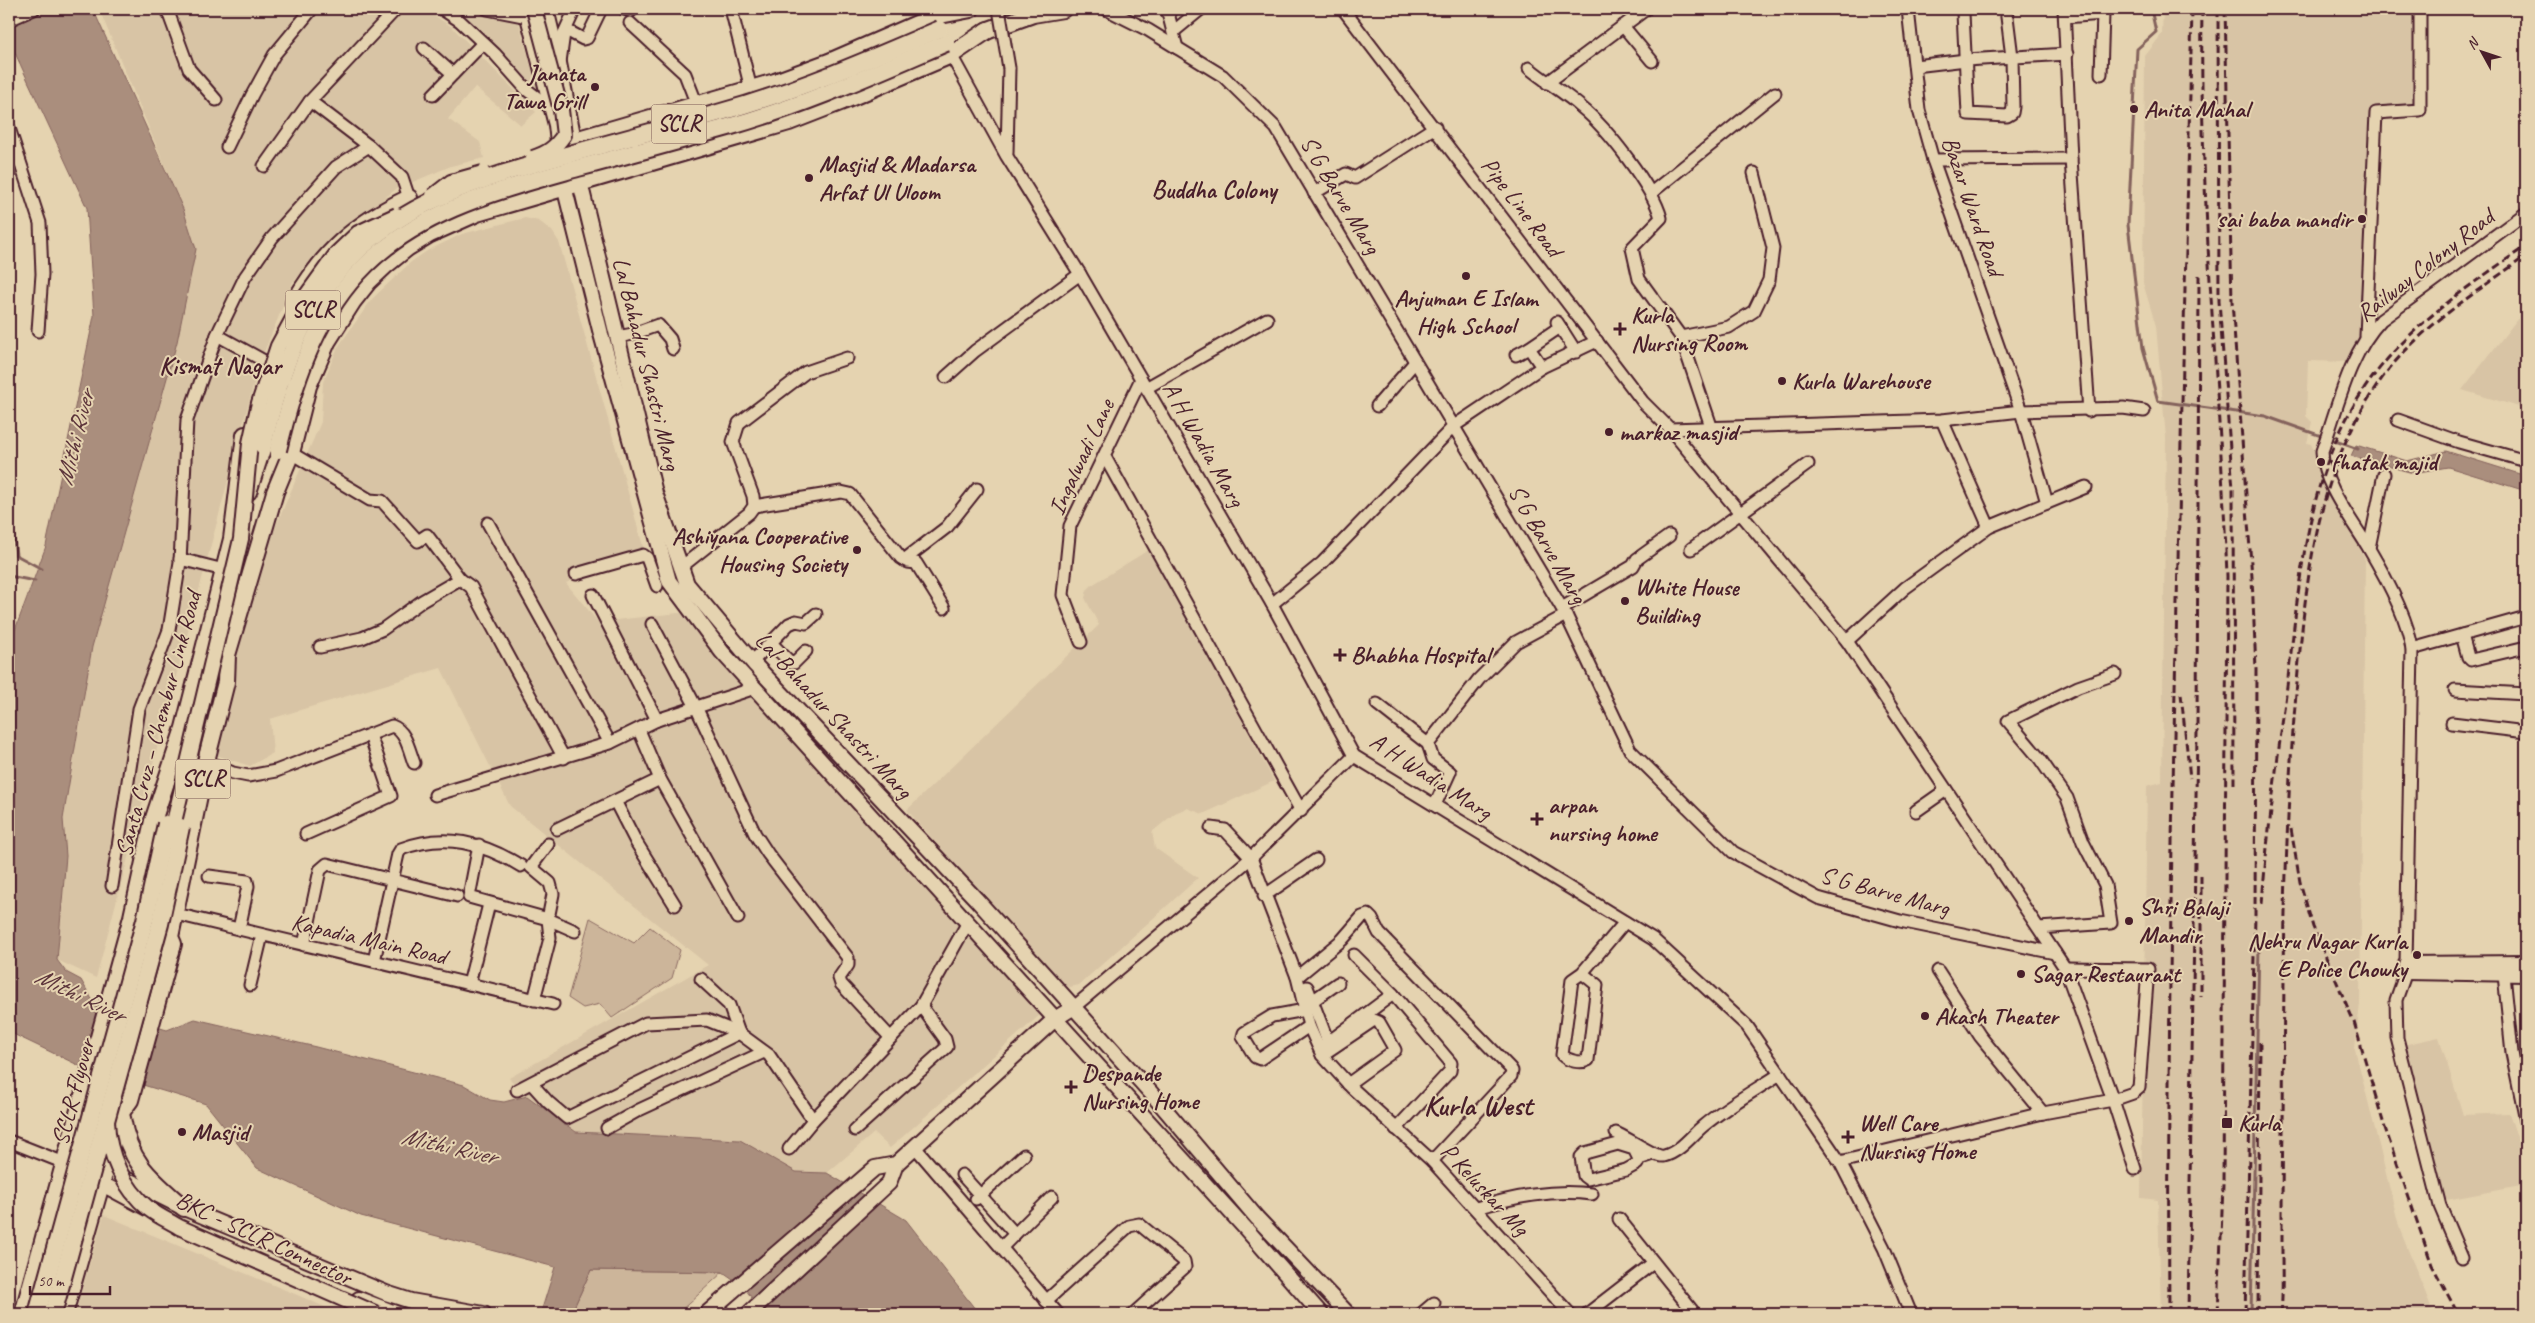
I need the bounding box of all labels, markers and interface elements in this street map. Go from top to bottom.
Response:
north arrow [2458,28,2508,78]
text: N [2463,33,2483,53]
place label: Janata Tawa Grill [504,58,590,116]
marker: Janata Tawa Grill [589,81,601,93]
place label: Anita Mahal [2144,94,2254,124]
marker: Anita Mahal [2128,103,2140,115]
road number: SCLR [652,104,706,144]
street label: S G Barve Marg [1294,130,1389,261]
street label: Bazar Ward Road [1935,133,2012,283]
place label: Masjid & Madarsa Arfat Ul Uloom [819,149,977,207]
street label: Pipe Line Road [1475,151,1571,266]
marker: Masjid & Madarsa Arfat Ul Uloom [803,172,815,184]
district label: Buddha Colony [1152,174,1279,206]
street label: Railway Colony Road [2350,200,2502,328]
place label: sai baba mandir [2217,204,2354,234]
marker: sai baba mandir [2356,213,2368,225]
street label: Lal Bahadur Shastri Marg [606,255,688,475]
marker: Anjuman E Islam High School [1460,270,1472,282]
place label: Anjuman E Islam High School [1395,283,1540,341]
road number: SCLR [286,290,340,330]
place label: Kurla Nursing Room [1631,300,1748,358]
marker: Kurla Nursing Room [1613,322,1627,336]
district label: Kismat Nagar [159,350,284,382]
place label: Kurla Warehouse [1792,366,1932,396]
marker: Kurla Warehouse [1776,375,1788,387]
street label: A H Wadia Marg [1156,376,1253,513]
water label: Mithi River [48,383,103,488]
street label: Ingalwadi Lane [1041,392,1122,520]
place label: markaz masjid [1619,417,1741,447]
marker: markaz masjid [1603,426,1615,438]
place label: fhatak majid [2331,447,2441,477]
marker: fhatak majid [2315,456,2327,468]
street label: S G Barve Marg [1502,479,1595,610]
place label: Ashiyana Cooperative Housing Society [672,521,850,579]
marker: Ashiyana Cooperative Housing Society [851,544,863,556]
place label: White House Building [1635,572,1741,630]
street label: Santa Cruz – Chembur Link Road [108,585,209,860]
marker: White House Building [1619,595,1631,607]
street label: Lal Bahadur Shastri Marg [749,625,920,806]
place label: Bhabha Hospital [1351,640,1494,670]
marker: Bhabha Hospital [1333,648,1347,662]
street label: A H Wadia Marg [1364,725,1499,827]
road number: SCLR [176,760,230,799]
place label: arpan nursing home [1548,790,1658,848]
marker: arpan nursing home [1530,812,1544,826]
street label: S G Barve Marg [1817,859,1954,923]
place label: Shri Balaji Mandir [2139,892,2232,950]
street label: Kapadia Main Road [289,907,453,972]
marker: Shri Balaji Mandir [2123,915,2135,927]
place label: Nehru Nagar Kurla E Police Chowky [2248,926,2410,984]
marker: Nehru Nagar Kurla E Police Chowky [2411,949,2423,961]
place label: Sagar Restaurant [2031,959,2183,989]
water label: Mithi River [30,960,135,1033]
marker: Sagar Restaurant [2015,968,2027,980]
place label: Akash Theater [1935,1001,2060,1031]
marker: Akash Theater [1919,1010,1931,1022]
street label: SCLR Flyover [44,1033,102,1148]
place label: Despande Nursing Home [1082,1058,1200,1116]
marker: Despande Nursing Home [1064,1080,1078,1094]
district label: Kurla West [1424,1087,1536,1124]
place label: Well Care Nursing Home [1859,1108,1977,1166]
place label: Kurla [2238,1108,2283,1138]
marker: Kurla [2220,1116,2234,1130]
place label: Masjid [192,1117,252,1147]
water label: Mithi River [399,1120,504,1173]
marker: Masjid [176,1126,188,1138]
marker: Well Care Nursing Home [1841,1130,1855,1144]
street label: P Keluskar Mg [1434,1136,1537,1243]
street label: BKC - SCLR Connector [171,1184,359,1293]
scale bar [30,1263,110,1295]
text: 50 m [38,1272,65,1291]

